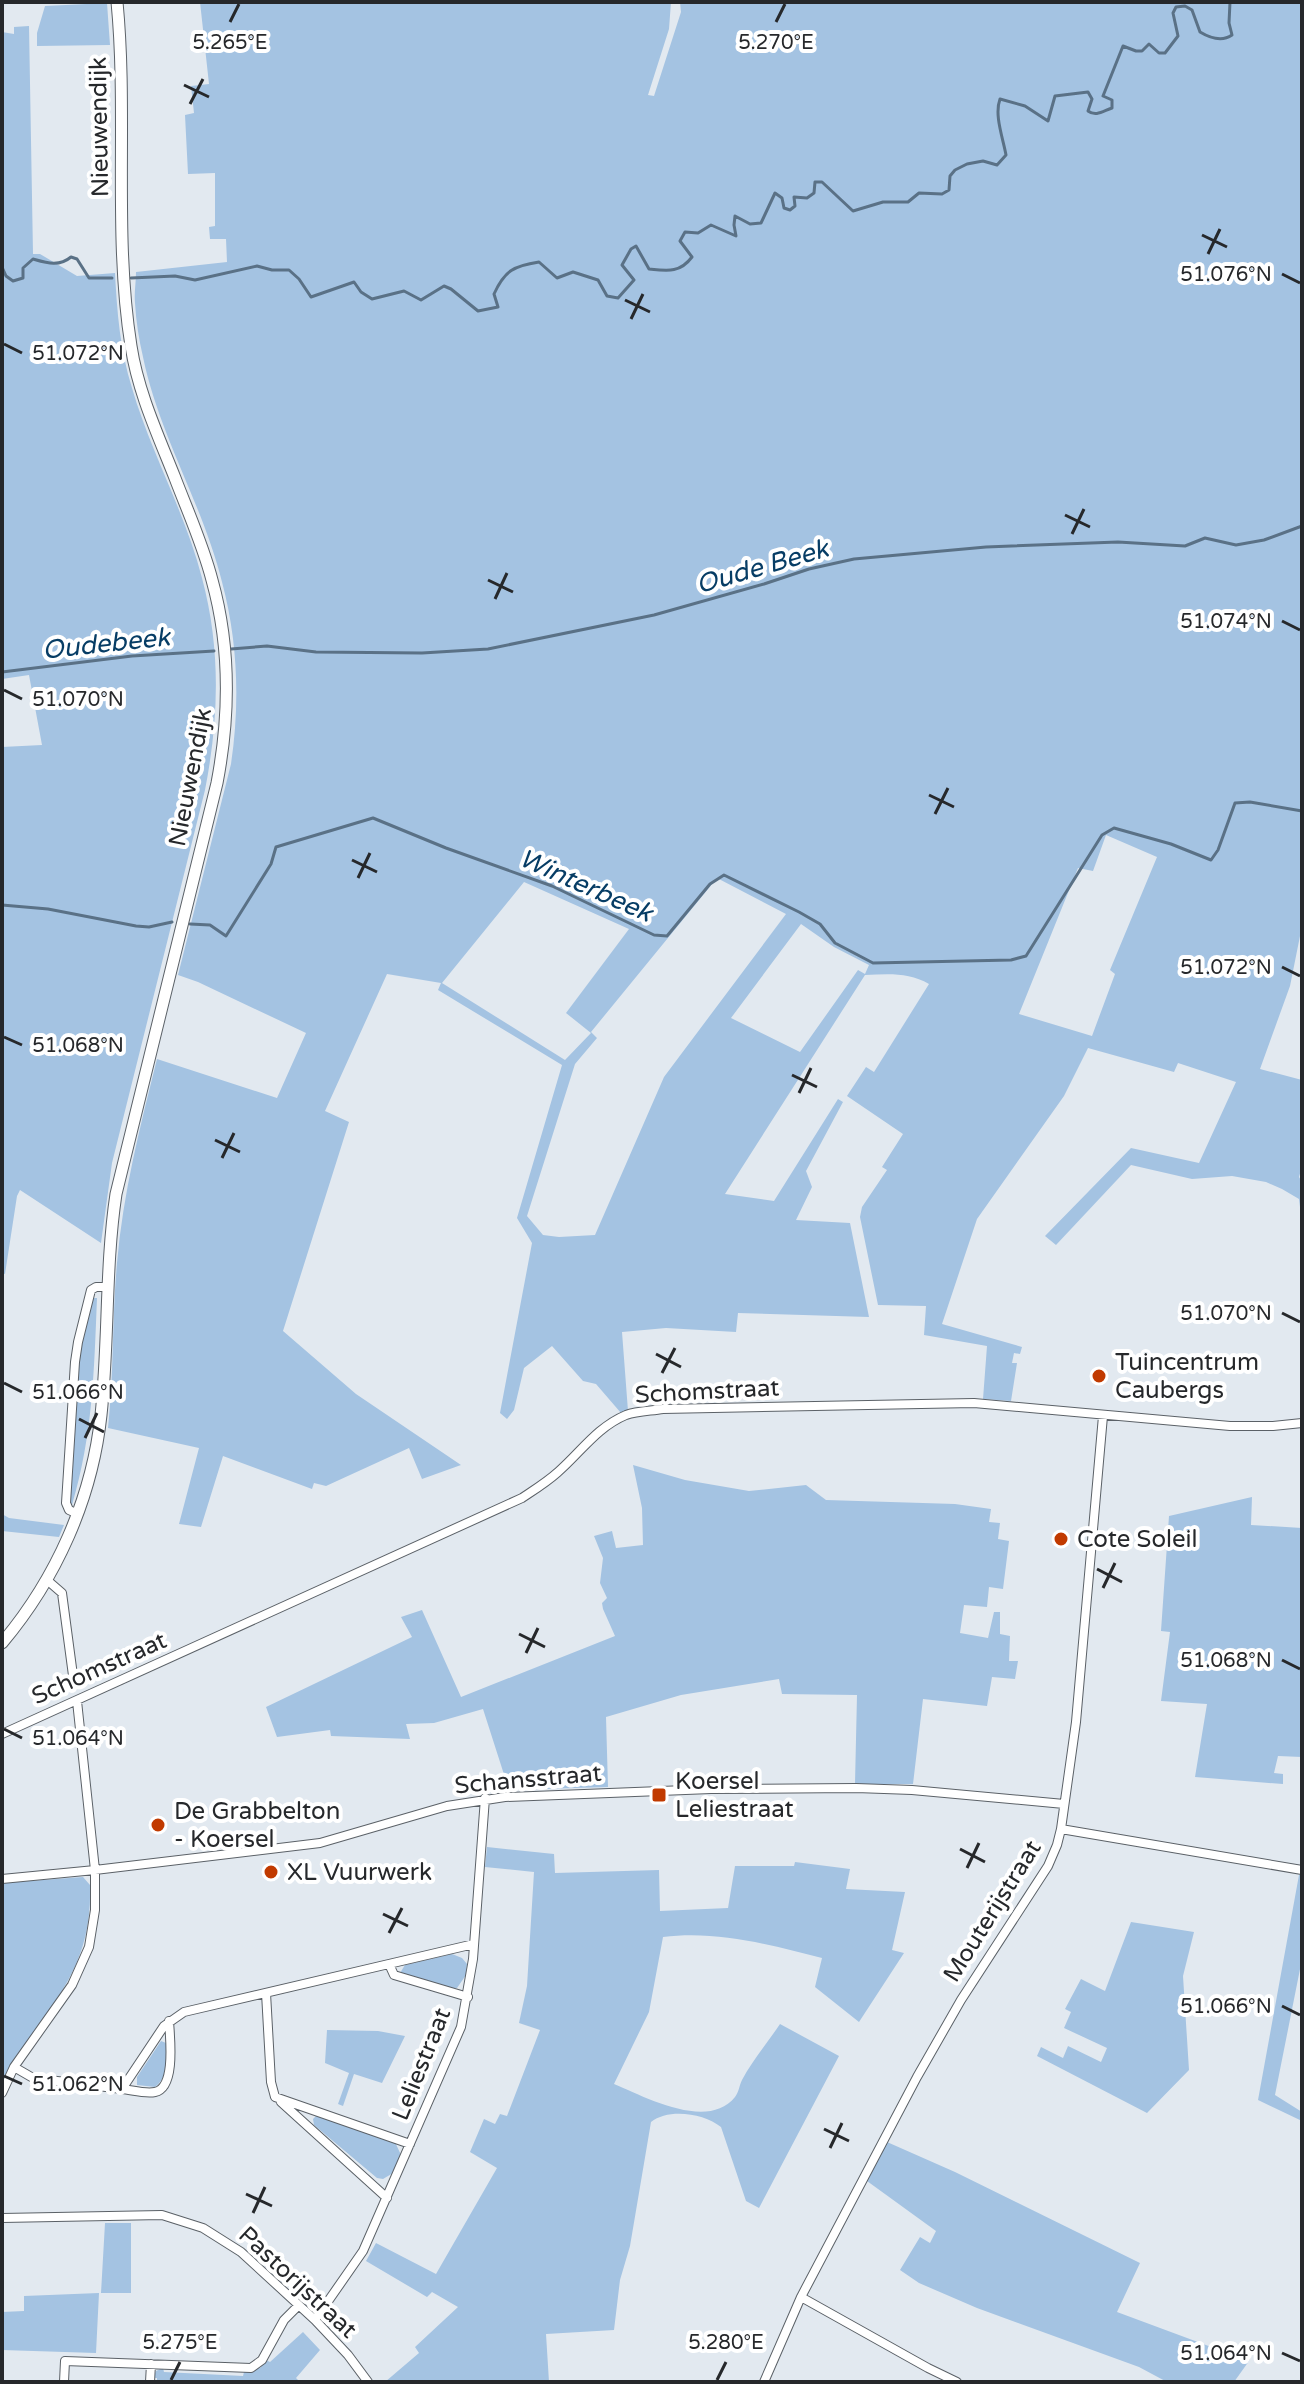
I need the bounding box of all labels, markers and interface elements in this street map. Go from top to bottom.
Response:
text: 5.265°E [192,31,268,55]
text: 5.270°E [738,31,814,55]
street label: Nieuwendijk [84,56,115,198]
text: 51.076°N [1180,263,1272,287]
text: 51.072°N [32,342,124,366]
water label: Oude Beek [692,532,834,600]
text: 51.074°N [1180,610,1272,634]
water label: Oudebeek [41,621,173,666]
text: 51.070°N [32,688,124,712]
street label: Nieuwendijk [163,705,218,849]
water label: Winterbeek [514,842,659,929]
text: 51.072°N [1180,956,1272,980]
text: 51.068°N [32,1034,124,1058]
text: 51.070°N [1180,1302,1272,1326]
place label: Tuincentrum Caubergs [1115,1348,1259,1405]
marker: Tuincentrum Caubergs [1090,1367,1108,1385]
street label: Schomstraat [634,1373,780,1410]
text: 51.066°N [32,1381,124,1405]
place label: Cote Soleil [1077,1525,1198,1554]
marker: Cote Soleil [1052,1530,1070,1548]
street label: Schomstraat [27,1626,171,1711]
text: 51.068°N [1180,1649,1272,1673]
text: 51.064°N [32,1727,124,1751]
street label: Schansstraat [453,1759,603,1800]
place label: Koersel Leliestraat [675,1767,794,1824]
marker: Koersel Leliestraat [650,1786,668,1804]
place label: De Grabbelton - Koersel [174,1797,340,1854]
marker: De Grabbelton - Koersel [149,1816,167,1834]
street label: Mouterijstraat [937,1835,1048,1987]
place label: XL Vuurwerk [287,1858,432,1887]
marker: XL Vuurwerk [262,1863,280,1881]
text: 51.066°N [1180,1995,1272,2019]
street label: Leliestraat [386,2004,457,2125]
text: 51.062°N [32,2073,124,2097]
street label: Pastorijstraat [233,2220,363,2344]
text: 5.275°E [142,2331,218,2355]
text: 5.280°E [688,2331,764,2355]
text: 51.064°N [1180,2342,1272,2366]

